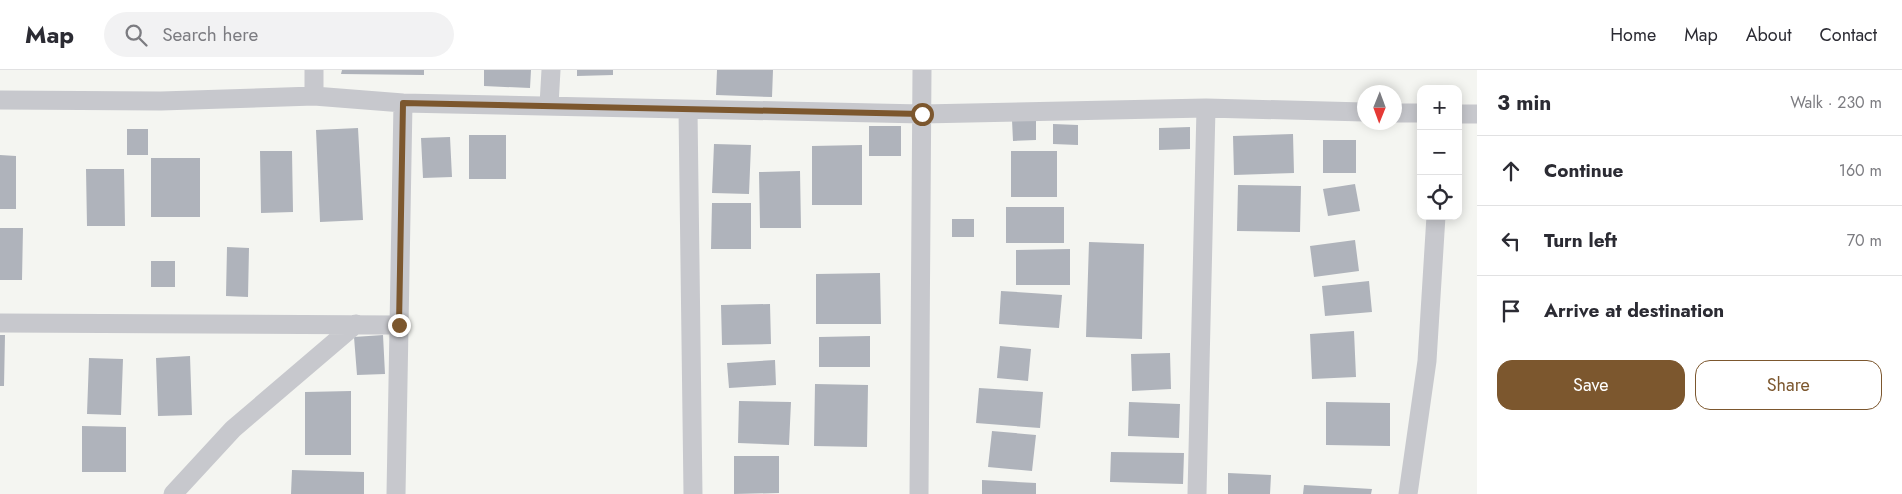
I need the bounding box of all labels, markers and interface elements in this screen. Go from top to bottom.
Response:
search box [104,12,454,57]
text: Map [25,17,74,52]
icon: search [122,21,150,49]
text: Search here [162,21,258,48]
text: Home [1610,22,1656,48]
text: Map [1684,22,1718,48]
text: About [1746,22,1791,48]
text: Contact [1819,22,1877,48]
north arrow [1357,85,1402,130]
map controls [1417,85,1462,220]
button: + [1417,85,1462,130]
text: 3 min [1497,88,1551,118]
text: Walk · 230 m [1790,91,1882,114]
route start [911,103,934,126]
button: − [1417,130,1462,175]
icon: ahead [1497,157,1525,185]
text: Continue [1544,157,1623,184]
text: 160 m [1839,159,1882,182]
button: locate [1417,175,1462,220]
icon: left [1497,227,1525,255]
text: Turn left [1544,227,1617,254]
text: 70 m [1847,229,1882,252]
icon: arrive [1497,297,1525,325]
text: Arrive at destination [1544,297,1724,324]
route end [388,314,411,337]
button: Save [1497,360,1685,410]
button: Share [1695,360,1882,410]

